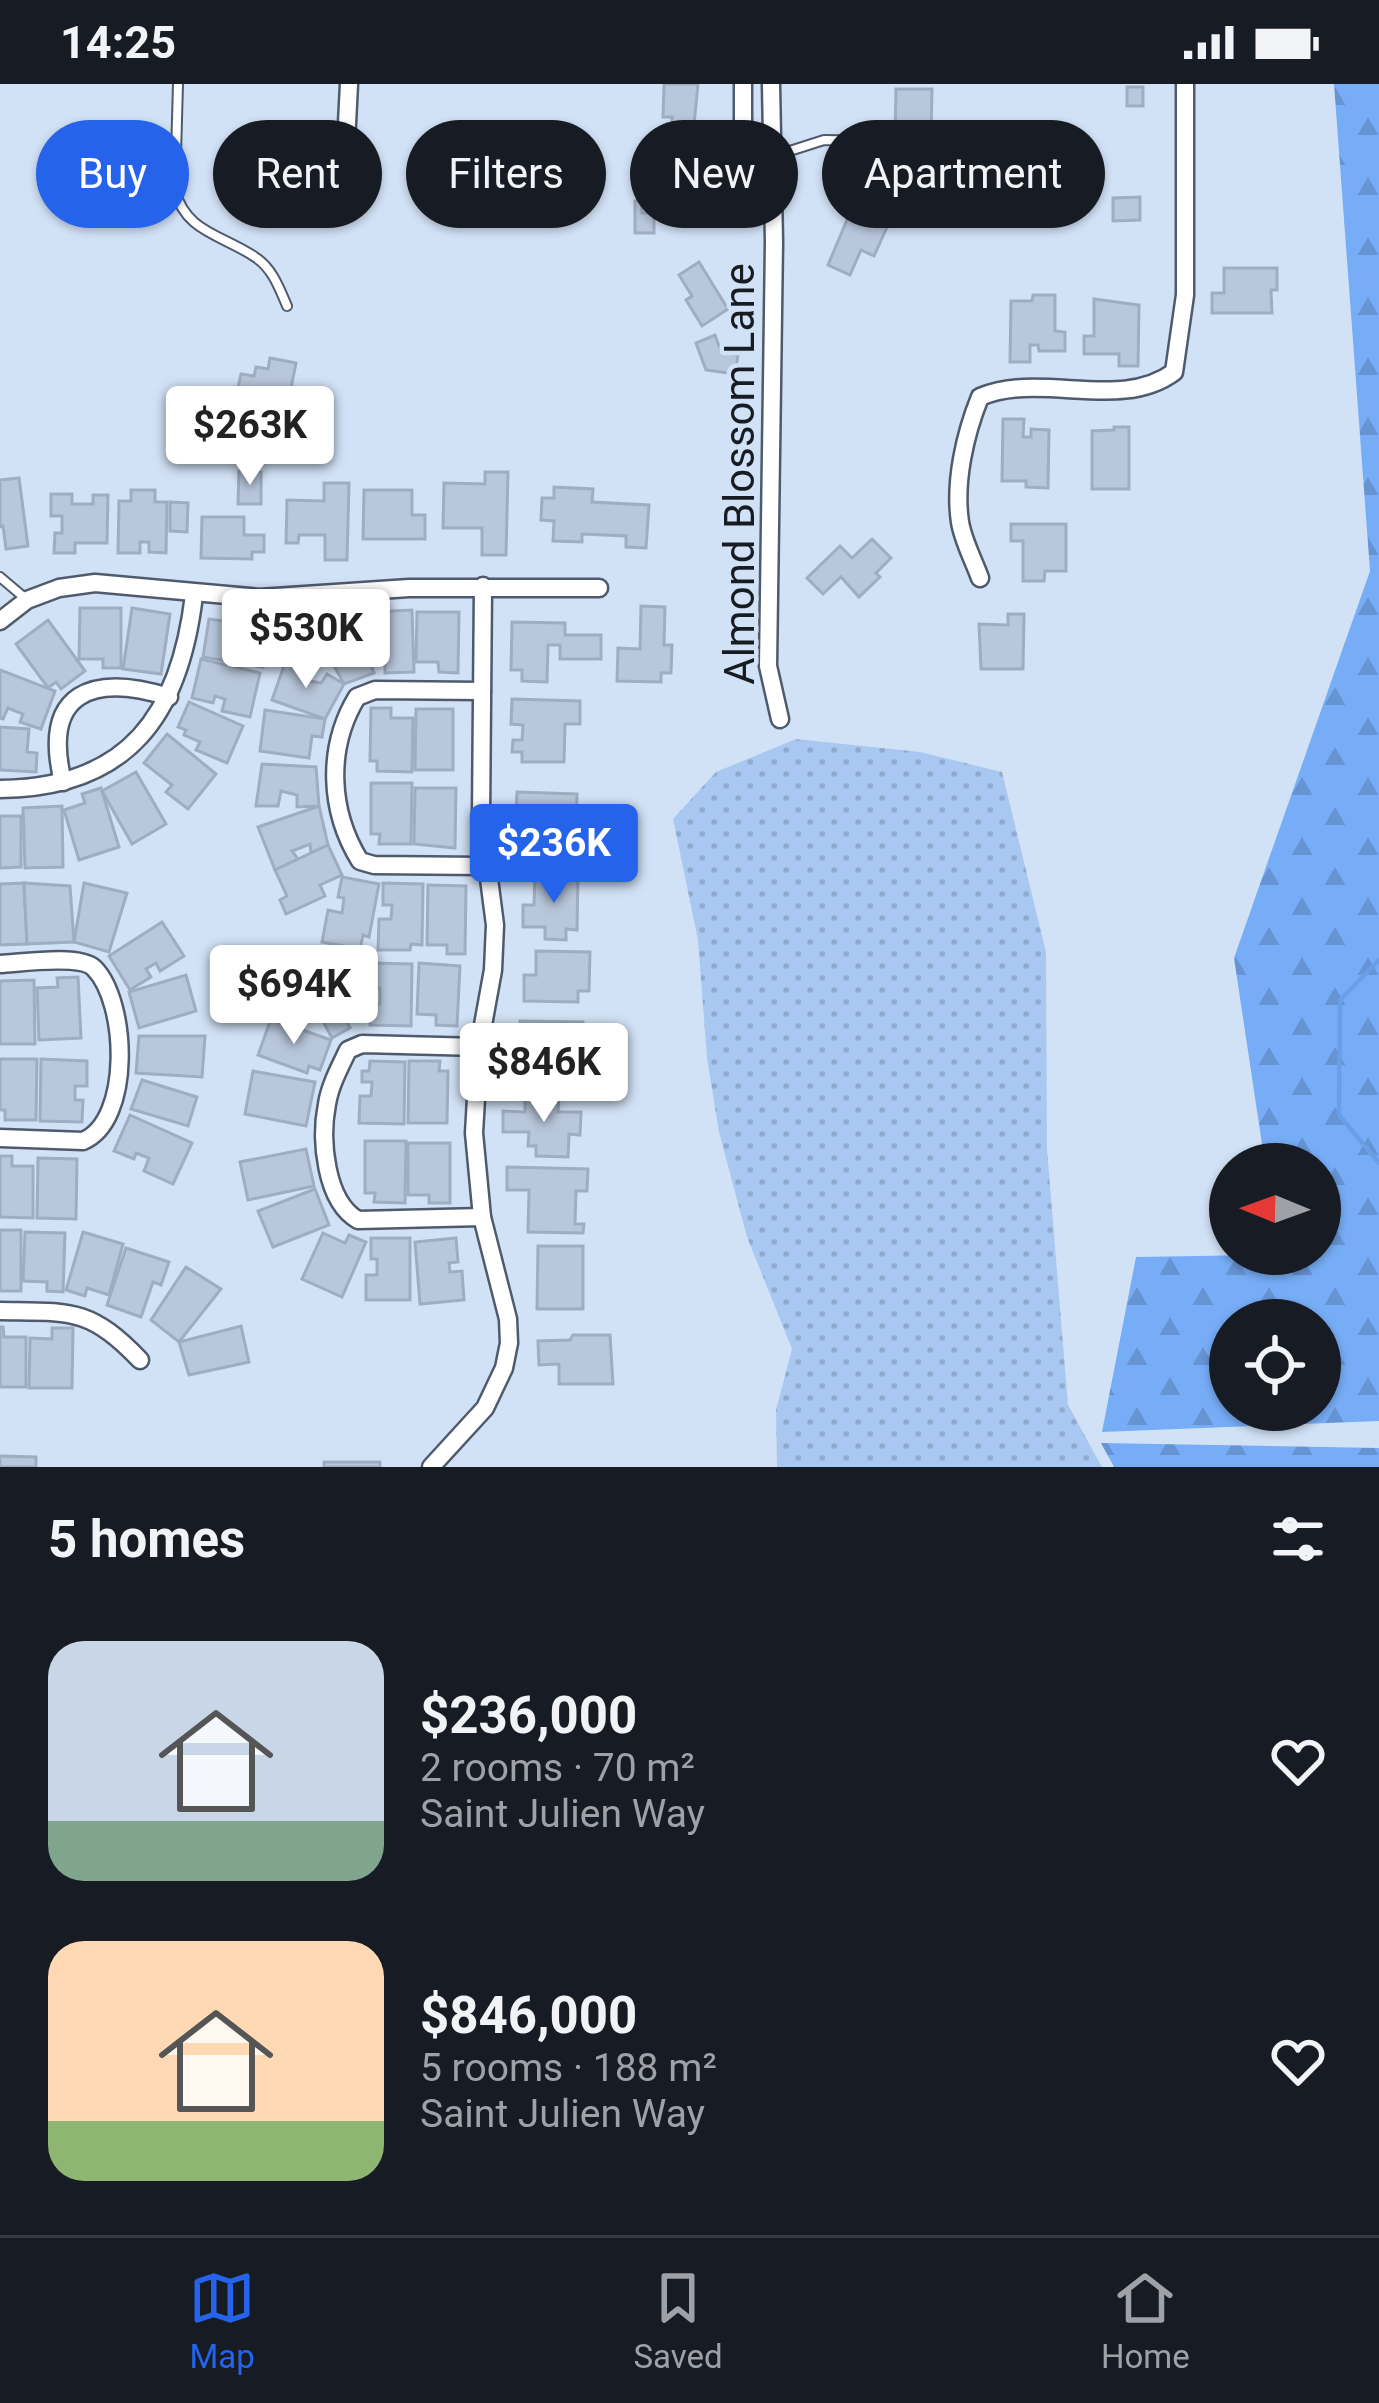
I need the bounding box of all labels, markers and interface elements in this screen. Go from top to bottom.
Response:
text: 14:25 [60,16,176,69]
chip: Buy [36,120,189,228]
chip: Rent [213,120,382,228]
chip: Filters [406,120,606,228]
chip: New [630,120,798,228]
chip: Apartment [822,120,1105,228]
street label: Almond Blossom Lane [715,263,764,685]
pin: $263K [166,386,334,488]
text: $263K [193,402,307,448]
pin: $530K [222,589,390,691]
text: $530K [249,605,363,651]
pin: $236K [470,804,638,906]
text: $236K [497,820,611,866]
pin: $694K [210,945,378,1047]
text: $694K [237,961,351,1007]
pin: $846K [460,1023,628,1125]
text: $846K [487,1039,601,1085]
north arrow [1209,1143,1341,1275]
map controls [1209,1143,1341,1431]
button: locate [1209,1299,1341,1431]
icon: filters [1265,1506,1331,1572]
text: 5 homes [48,1510,245,1569]
text: $236,000 [420,1686,637,1745]
icon: home [144,1689,288,1833]
icon: heart [1265,1728,1331,1794]
text: 2 rooms · 70 m² [420,1745,695,1791]
text: Saint Julien Way [420,1791,705,1837]
text: $846,000 [420,1986,637,2045]
icon: home [144,1989,288,2133]
icon: heart [1265,2028,1331,2094]
text: 5 rooms · 188 m² [420,2045,717,2091]
text: Saint Julien Way [420,2091,705,2137]
tab: Map [189,2265,255,2376]
tab: Saved [633,2265,723,2376]
tab: Home [1101,2265,1190,2376]

